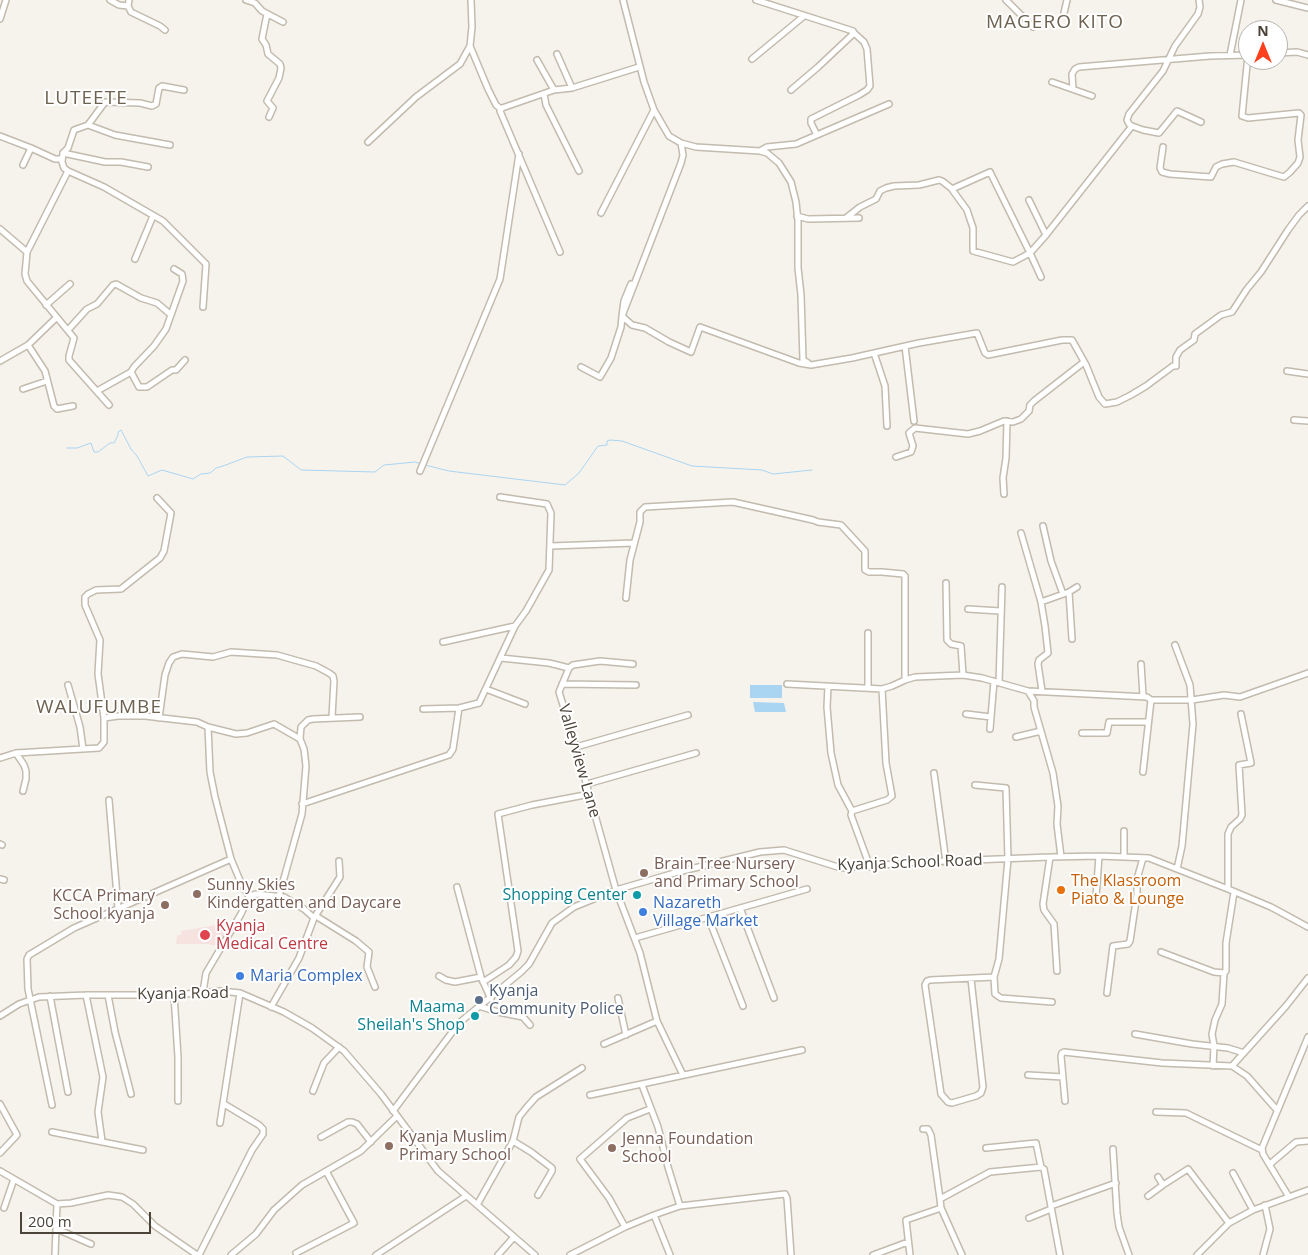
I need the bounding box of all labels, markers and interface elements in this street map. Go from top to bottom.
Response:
district label: MAGERO KITO [985,12,1125,34]
north arrow [1238,20,1288,70]
text: N [1257,21,1269,40]
district label: LUTEETE [43,88,129,110]
district label: WALUFUMBE [35,697,163,719]
street label: Valleyview Lane [554,702,604,820]
street label: Kyanja School Road [837,851,983,875]
place label: Brain Tree Nursery and Primary School [654,854,799,892]
marker: Brain Tree Nursery and Primary School [638,867,650,879]
place label: The Klassroom Piato & Lounge [1071,871,1184,909]
place label: Sunny Skies Kindergatten and Daycare [207,875,401,913]
marker: The Klassroom Piato & Lounge [1055,884,1067,896]
place label: Shopping Center [502,885,627,905]
place label: KCCA Primary School kyanja [52,886,155,924]
marker: Sunny Skies Kindergatten and Daycare [191,888,203,900]
marker: Shopping Center [631,889,643,901]
place label: Nazareth Village Market [653,893,758,931]
marker: KCCA Primary School kyanja [159,899,171,911]
marker: Nazareth Village Market [637,906,649,918]
place label: Kyanja Medical Centre [216,916,328,954]
marker: Kyanja Medical Centre [198,928,212,942]
place label: Maria Complex [250,966,363,986]
marker: Maria Complex [234,970,246,982]
place label: Kyanja Community Police [489,981,624,1019]
street label: Kyanja Road [137,984,229,1004]
marker: Kyanja Community Police [473,994,485,1006]
place label: Maama Sheilah's Shop [357,997,465,1035]
marker: Maama Sheilah's Shop [469,1010,481,1022]
place label: Kyanja Muslim Primary School [399,1127,511,1165]
place label: Jenna Foundation School [622,1129,753,1167]
marker: Kyanja Muslim Primary School [383,1140,395,1152]
marker: Jenna Foundation School [606,1142,618,1154]
scale bar [22,1202,154,1234]
text: 200 m [28,1211,72,1231]

